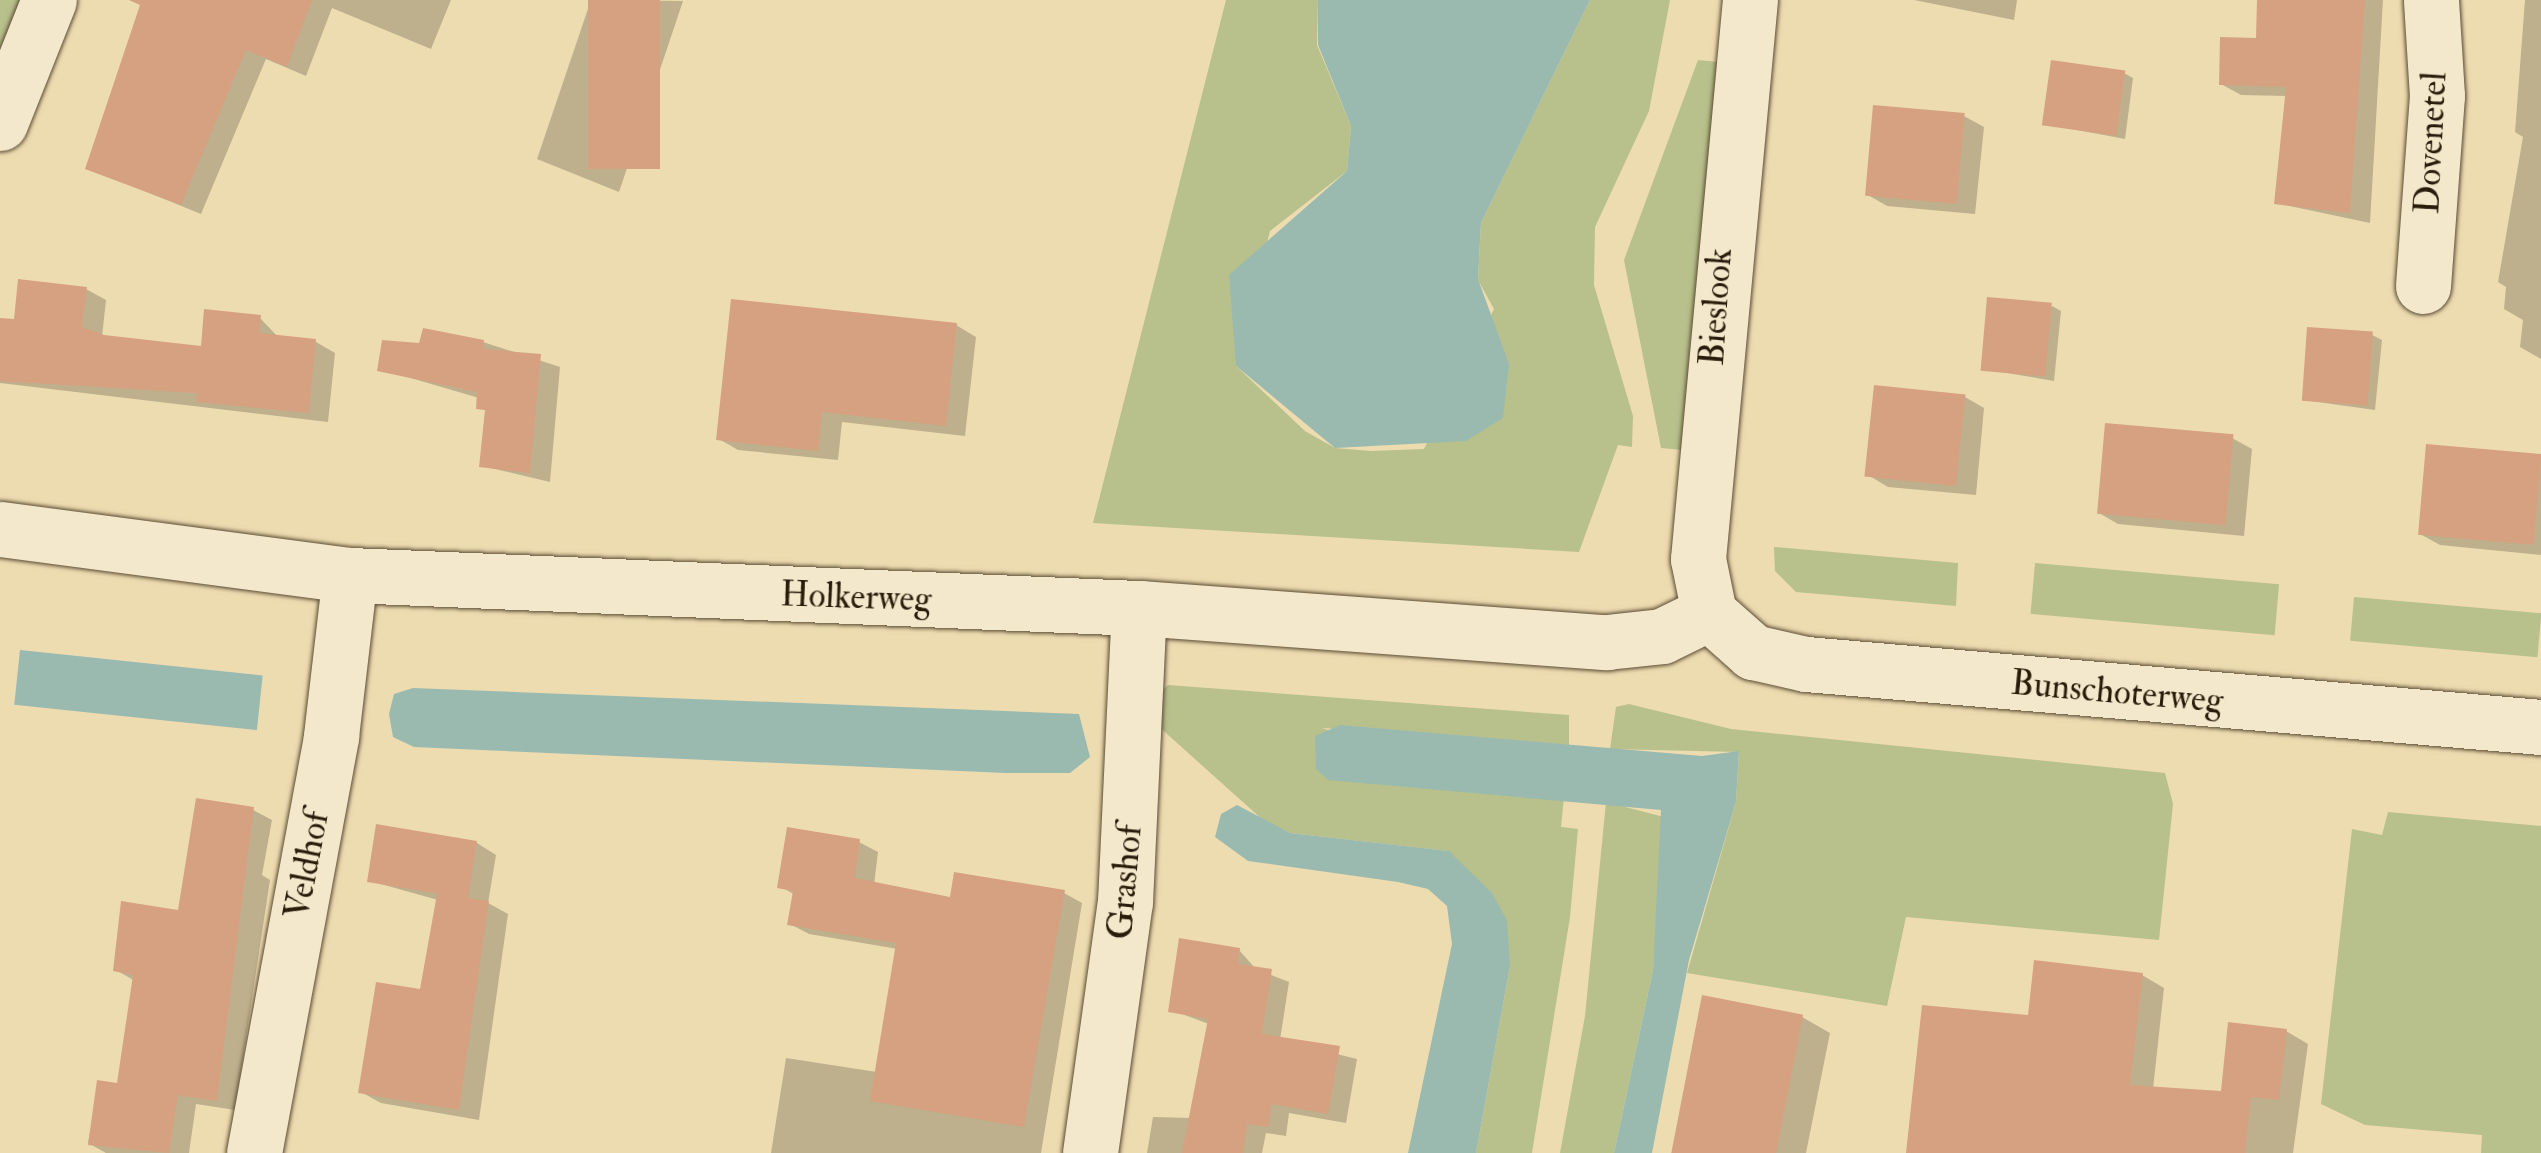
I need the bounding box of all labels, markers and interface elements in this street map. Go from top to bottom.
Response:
street label: Dovenetel [2406,71,2456,215]
street label: Bieslook [1691,247,1741,367]
street label: Holkerweg [780,573,932,621]
street label: Bunschoterweg [2009,662,2225,722]
street label: Veldhof [276,807,338,923]
street label: Grashof [1099,823,1151,941]

